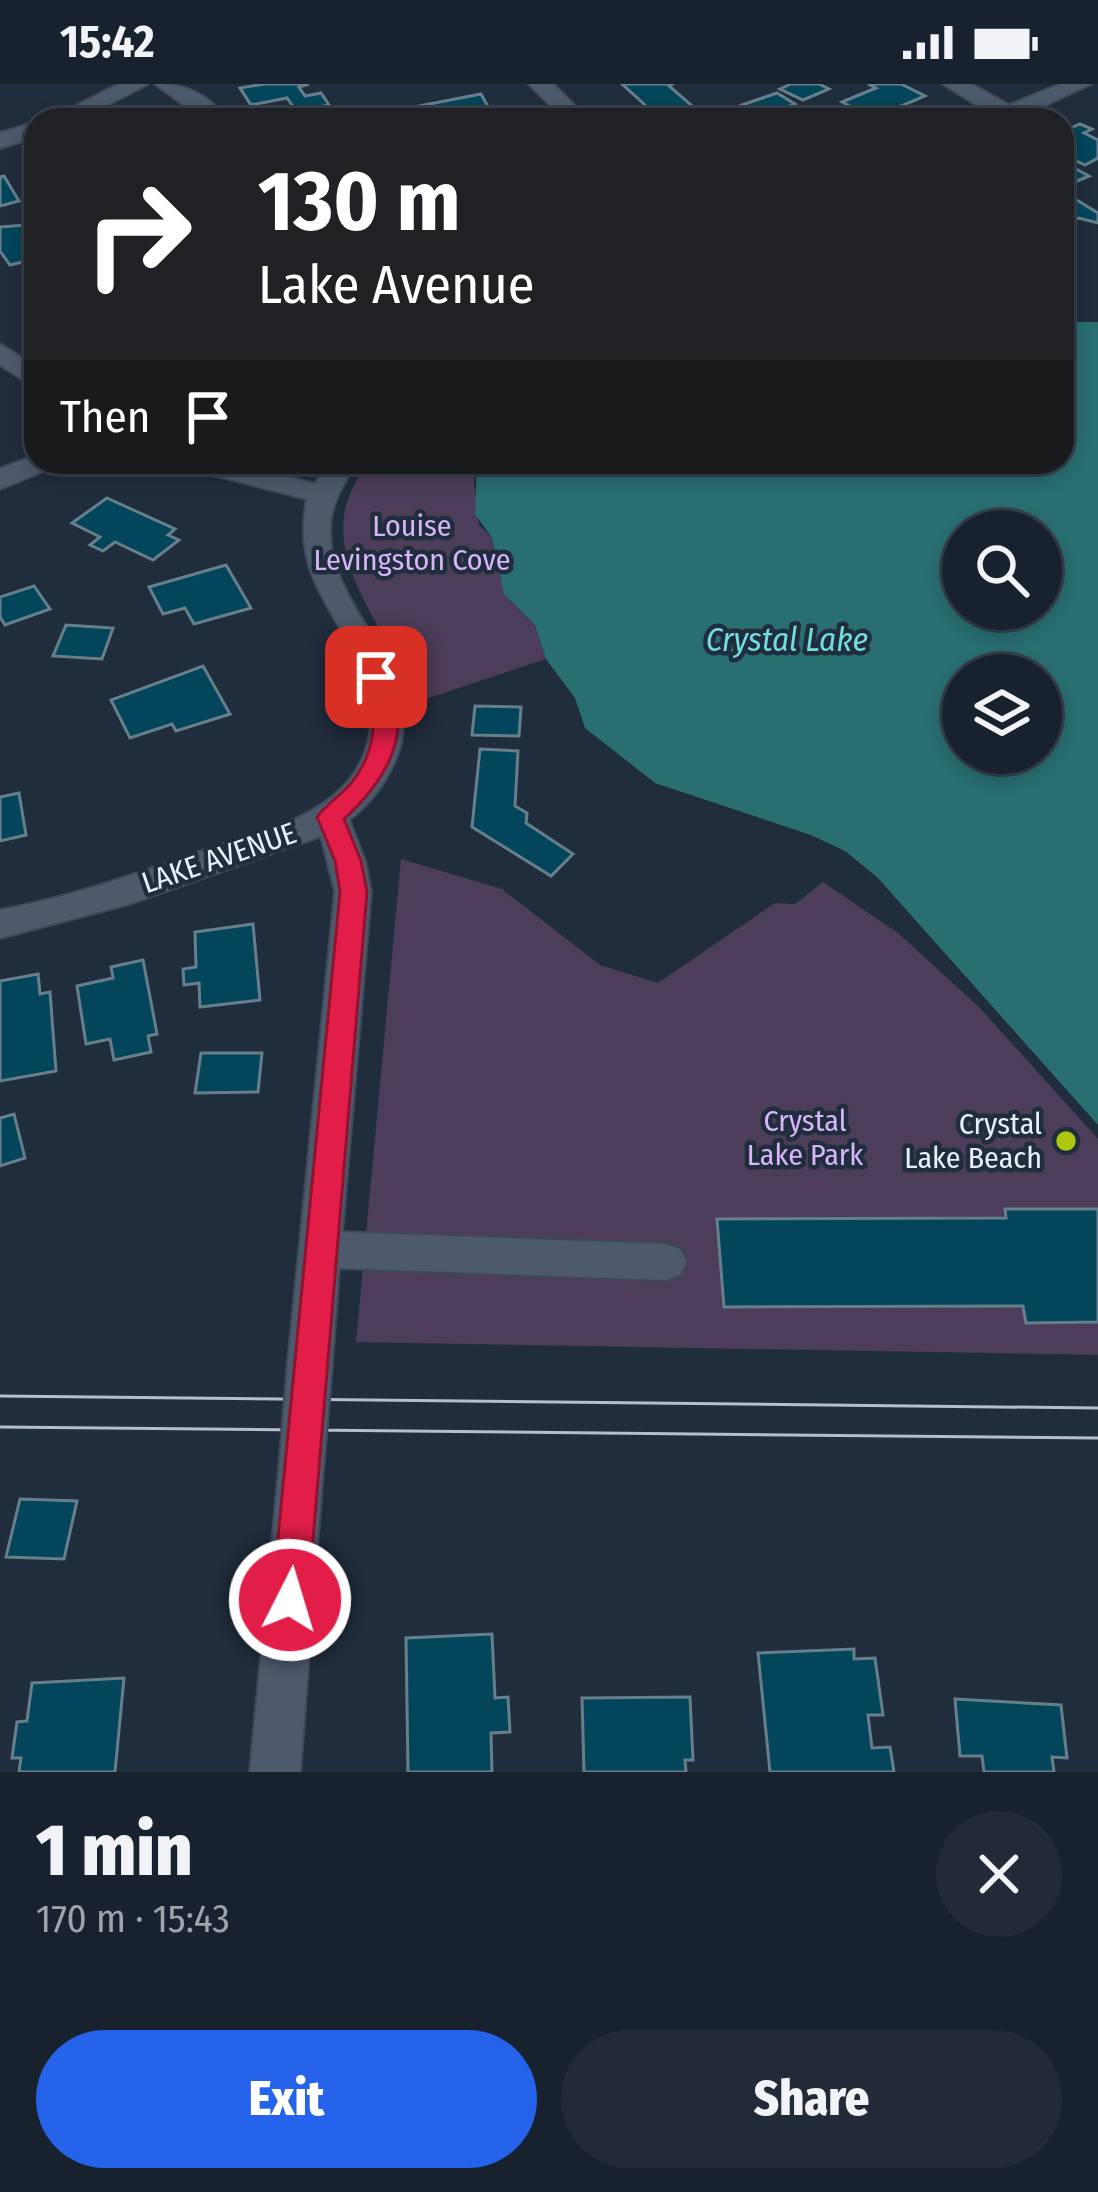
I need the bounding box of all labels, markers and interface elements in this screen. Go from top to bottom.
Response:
text: 15:42 [60,15,155,69]
text: 130 m [258,151,461,252]
icon: right [60,156,216,312]
text: Lake Avenue [258,253,534,317]
icon: arrive [175,384,241,450]
text: Then [60,390,151,444]
park label: Louise Levingston Cove [313,508,511,578]
map controls [942,510,1062,774]
button: search [942,510,1062,630]
water label: Crystal Lake [706,620,868,660]
pin [325,626,427,728]
icon: arrive [343,644,409,710]
button: layers [942,654,1062,774]
street label: LAKE AVENUE [137,815,301,901]
park label: Crystal Lake Park [747,1103,863,1173]
place label: Crystal Lake Beach [904,1106,1042,1176]
marker: Crystal Lake Beach [1053,1128,1079,1154]
position arrow [227,1537,353,1663]
text: 1 min [36,1808,193,1894]
button: close [936,1811,1062,1937]
text: 170 m · 15:43 [36,1896,230,1942]
button: Exit [36,2030,537,2168]
button: Share [561,2030,1062,2168]

